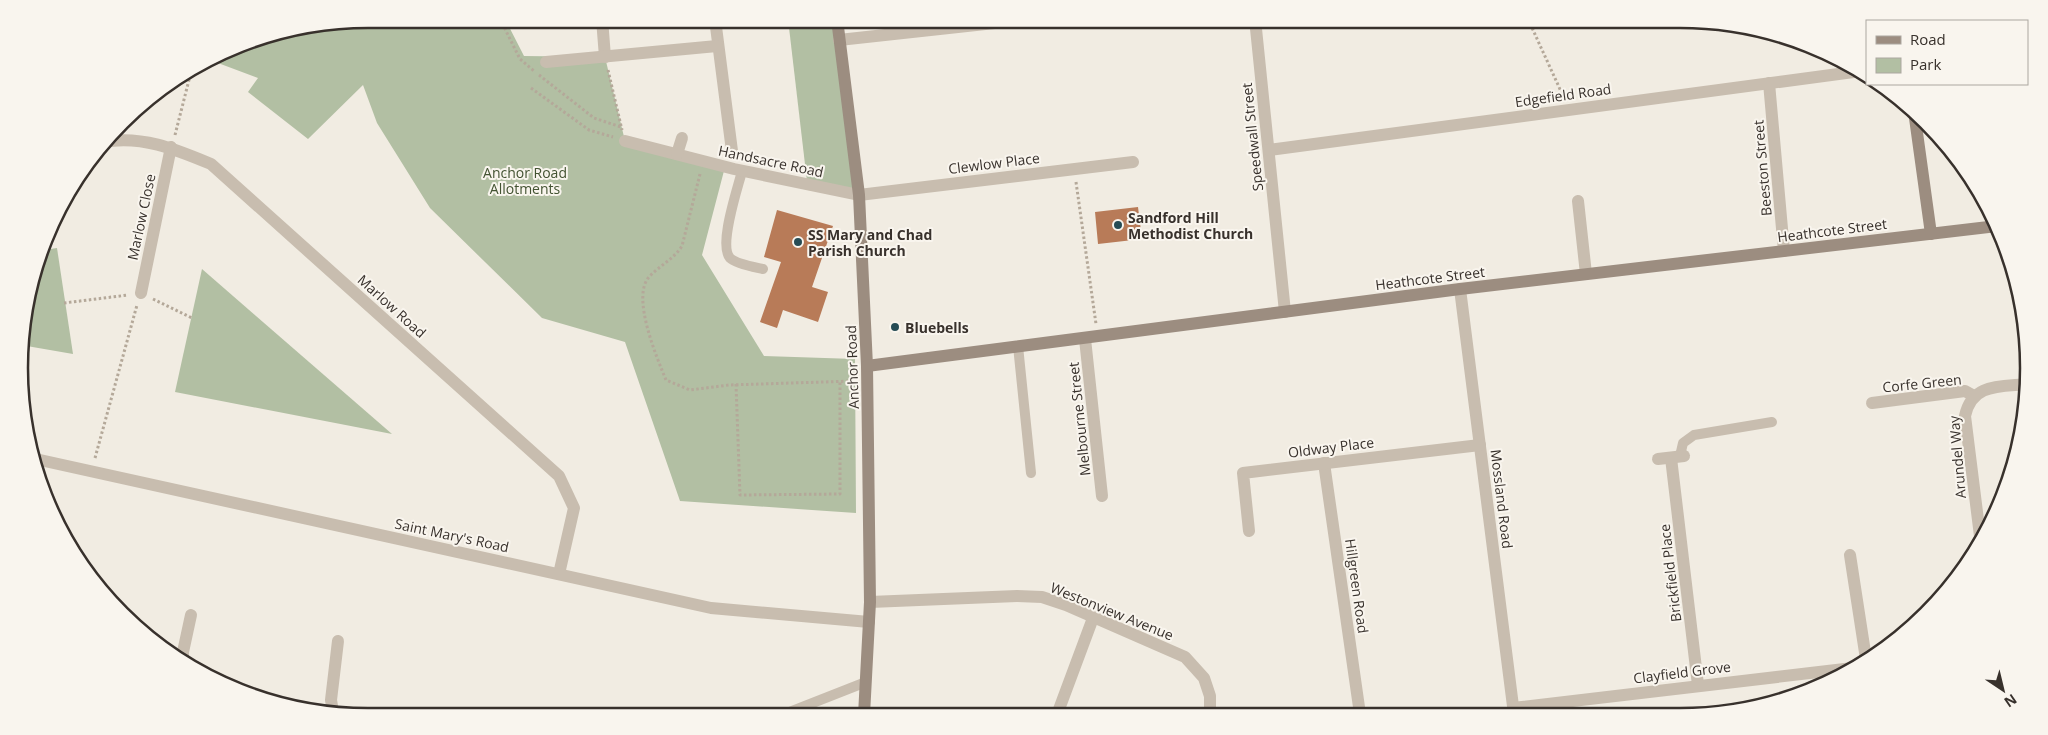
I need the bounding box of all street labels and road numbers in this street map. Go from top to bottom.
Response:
street label: Edgefield Road [1514,79,1612,111]
street label: Speedwall Street [1237,82,1267,192]
street label: Beeston Street [1748,119,1776,217]
street label: Handsacre Road [717,141,825,181]
street label: Clewlow Place [947,148,1041,178]
street label: Marlow Close [123,172,159,262]
street label: Heathcote Street [1776,214,1888,246]
street label: Heathcote Street [1374,262,1486,294]
street label: Marlow Road [354,270,430,342]
street label: Anchor Road [841,325,863,409]
street label: Melbourne Street [1064,361,1094,477]
street label: Corfe Green [1882,369,1962,397]
street label: Arundel Way [1944,414,1970,499]
street label: Oldway Place [1287,432,1375,462]
street label: Mossland Road [1486,448,1518,550]
street label: Saint Mary's Road [393,514,511,556]
street label: Brickfield Place [1655,523,1685,623]
street label: Hillgreen Road [1341,537,1373,635]
street label: Westonview Avenue [1048,578,1176,644]
street label: Clayfield Grove [1632,657,1732,687]

